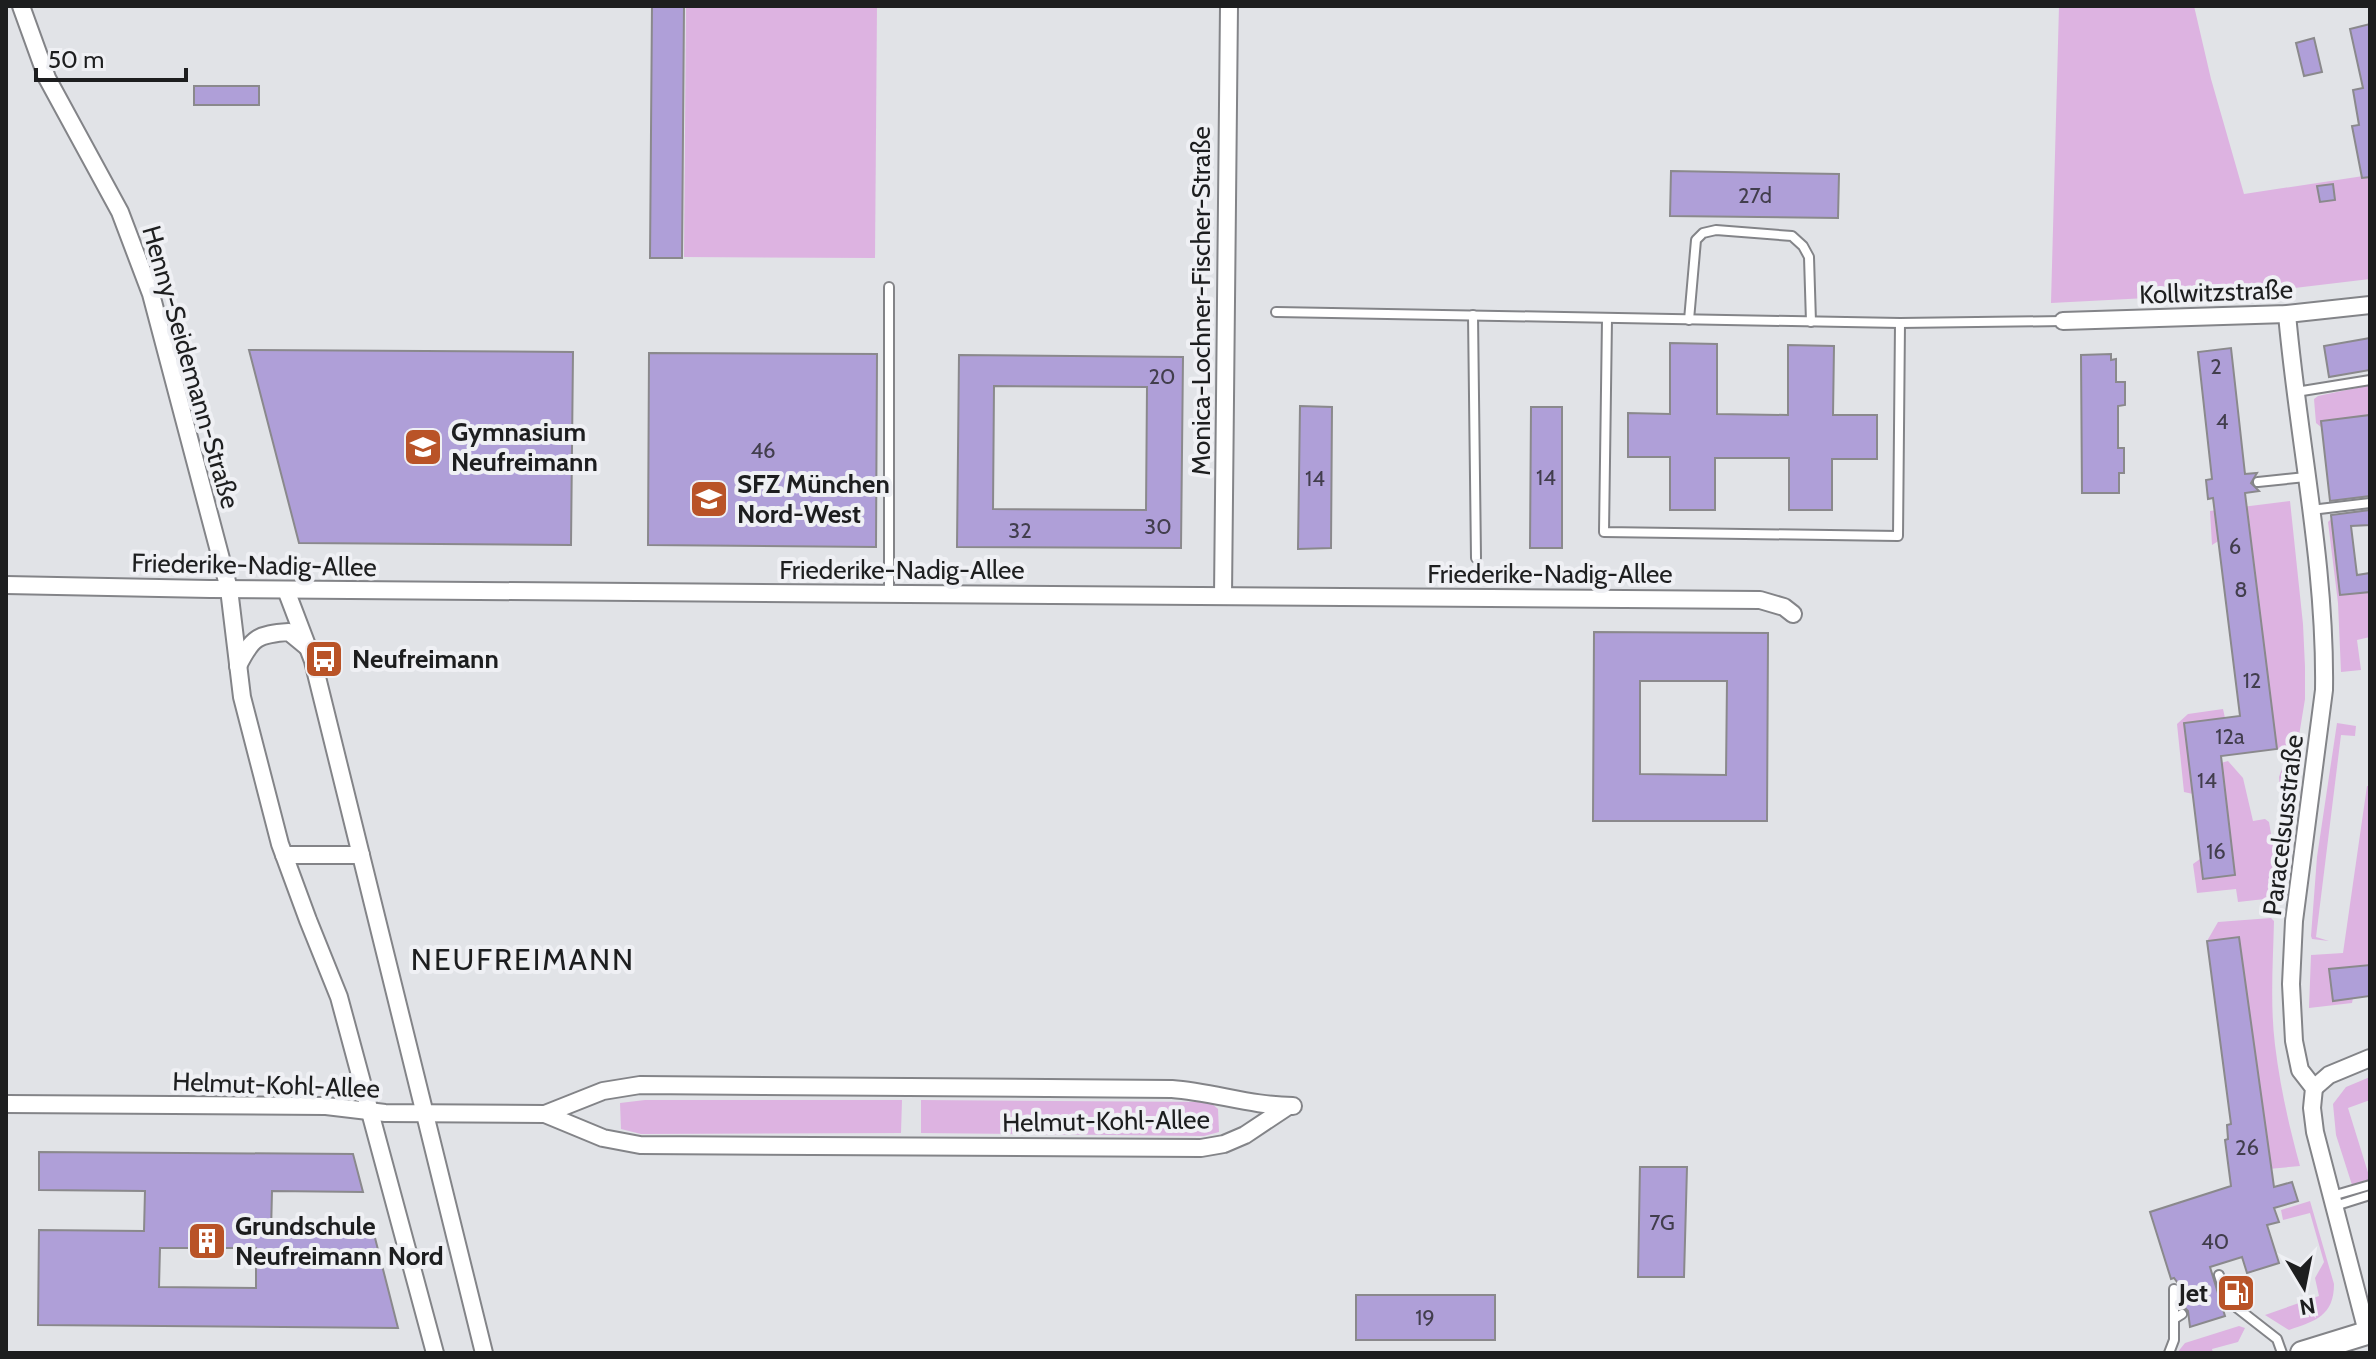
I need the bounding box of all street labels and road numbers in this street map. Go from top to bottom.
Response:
street label: Monica-Lochner-Fischer-Straße [1185,126,1217,476]
street label: Henny-Seidemann-Straße [135,222,247,512]
street label: Kollwitzstraße [2139,273,2293,311]
street label: Friederike-Nadig-Allee [131,547,377,583]
street label: Friederike-Nadig-Allee [779,554,1025,586]
street label: Friederike-Nadig-Allee [1427,558,1673,590]
street label: Paracelsusstraße [2256,733,2310,917]
street label: Helmut-Kohl-Allee [172,1065,380,1105]
street label: Helmut-Kohl-Allee [1002,1103,1210,1139]

